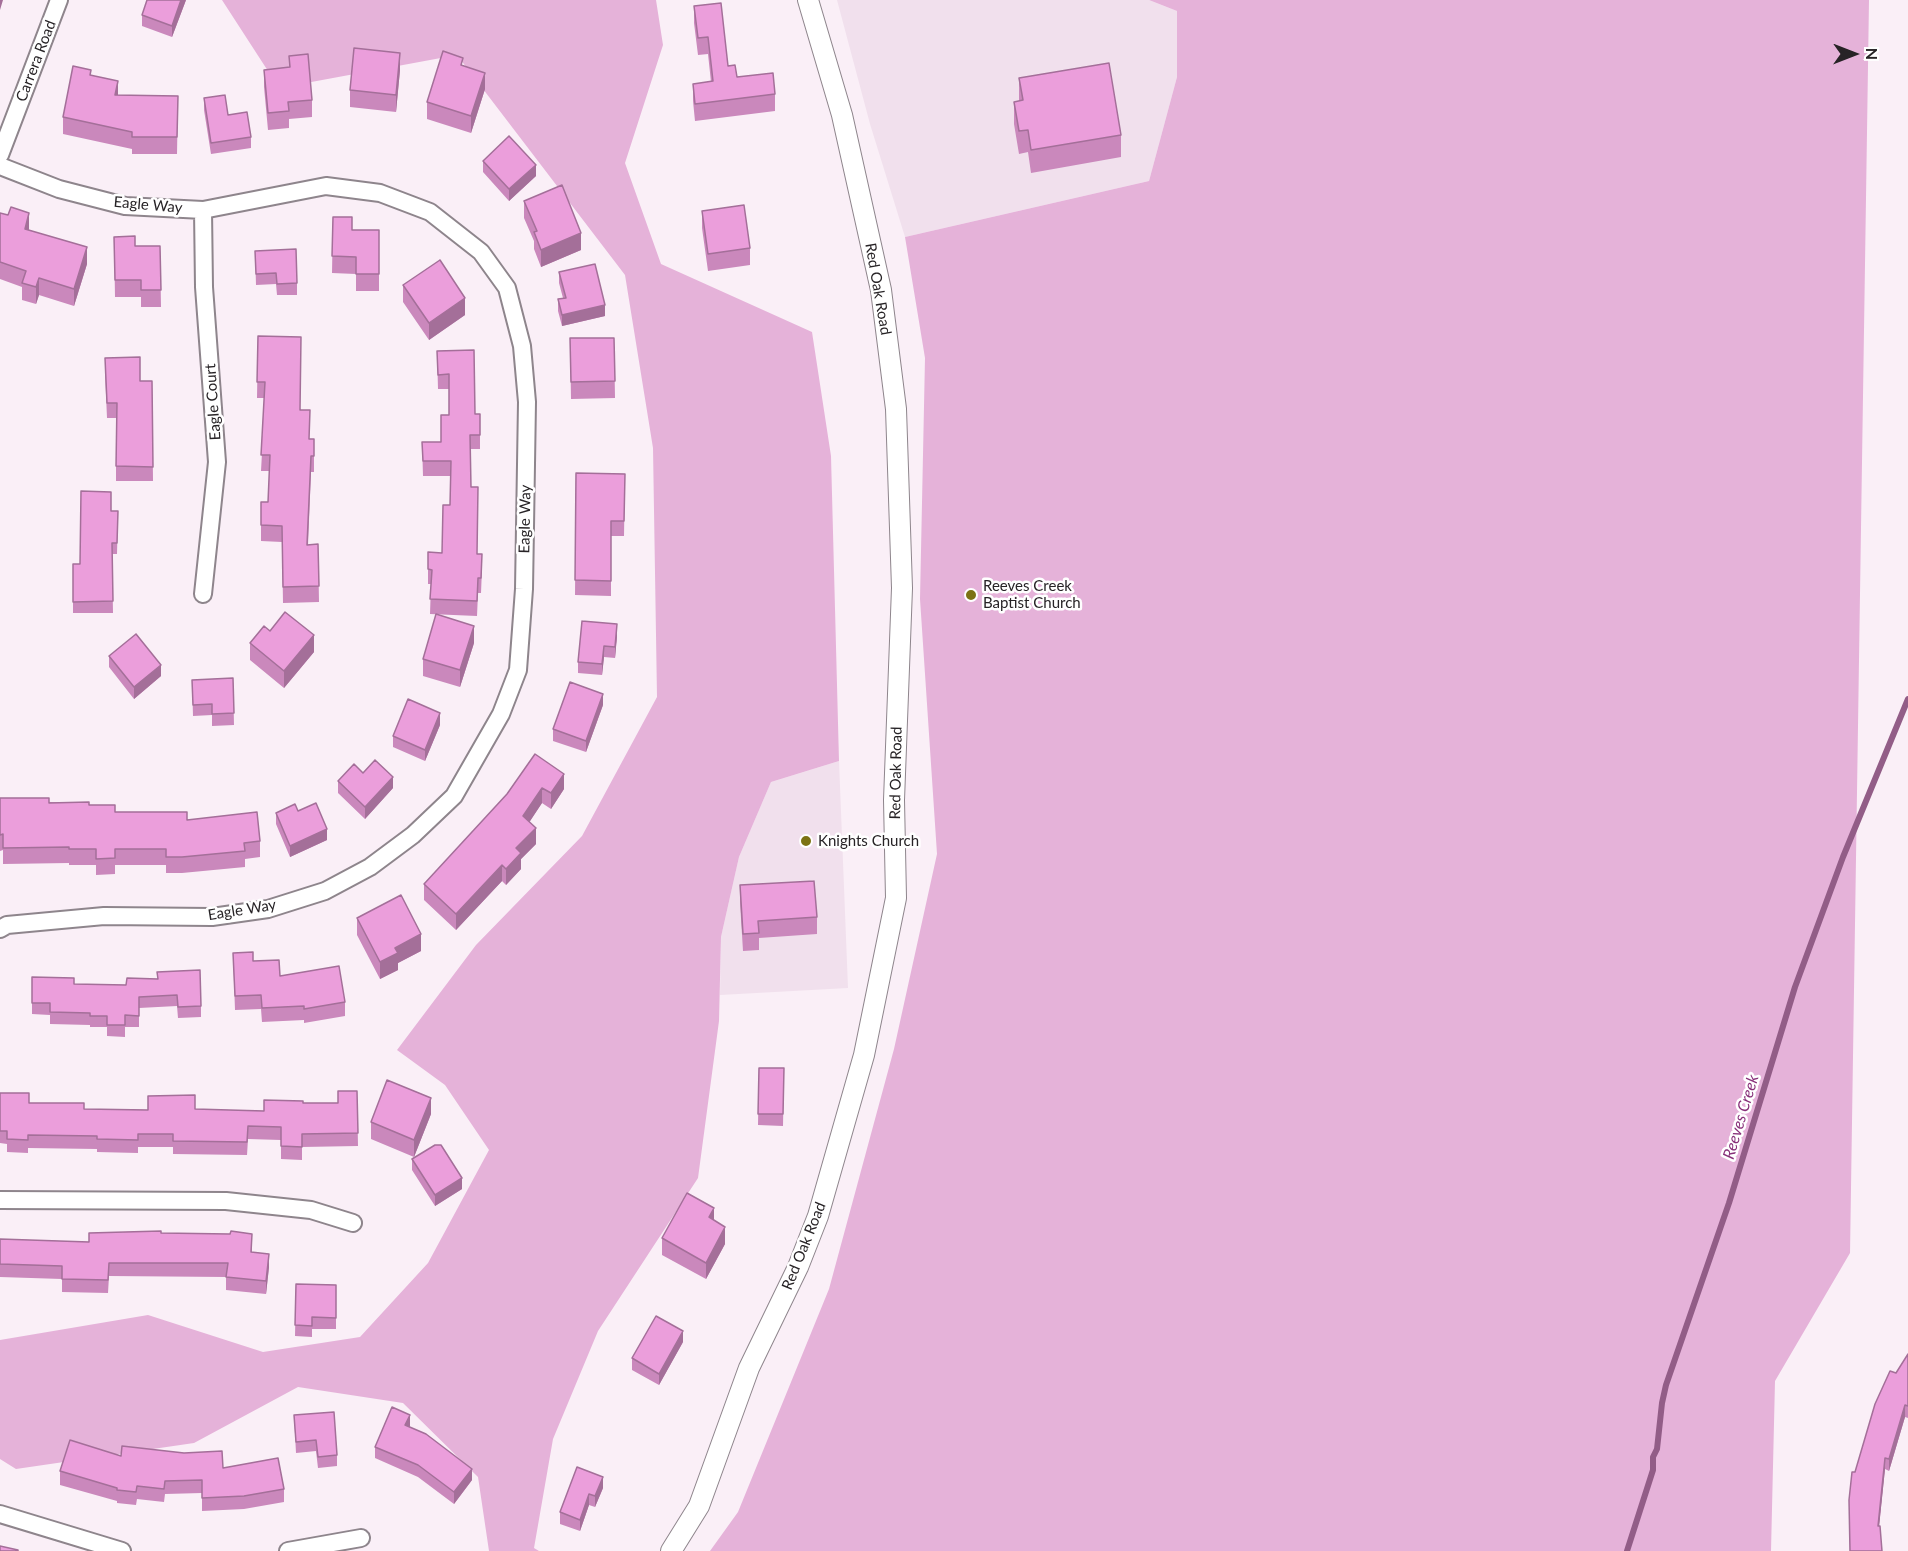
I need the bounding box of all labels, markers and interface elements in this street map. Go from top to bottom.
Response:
street label: Carrera Road [12,18,60,104]
north arrow [1824,24,1884,84]
text: N [1863,48,1882,60]
street label: Eagle Way [113,193,183,217]
street label: Red Oak Road [861,242,895,336]
street label: Eagle Court [201,363,225,441]
street label: Eagle Way [515,484,535,554]
place label: Reeves Creek Baptist Church [983,577,1081,612]
marker: Reeves Creek Baptist Church [964,588,978,602]
street label: Red Oak Road [886,726,906,820]
place label: Knights Church [818,832,919,850]
marker: Knights Church [799,834,813,848]
street label: Eagle Way [207,896,277,924]
water label: Reeves Creek [1719,1073,1763,1161]
street label: Red Oak Road [778,1199,830,1293]

